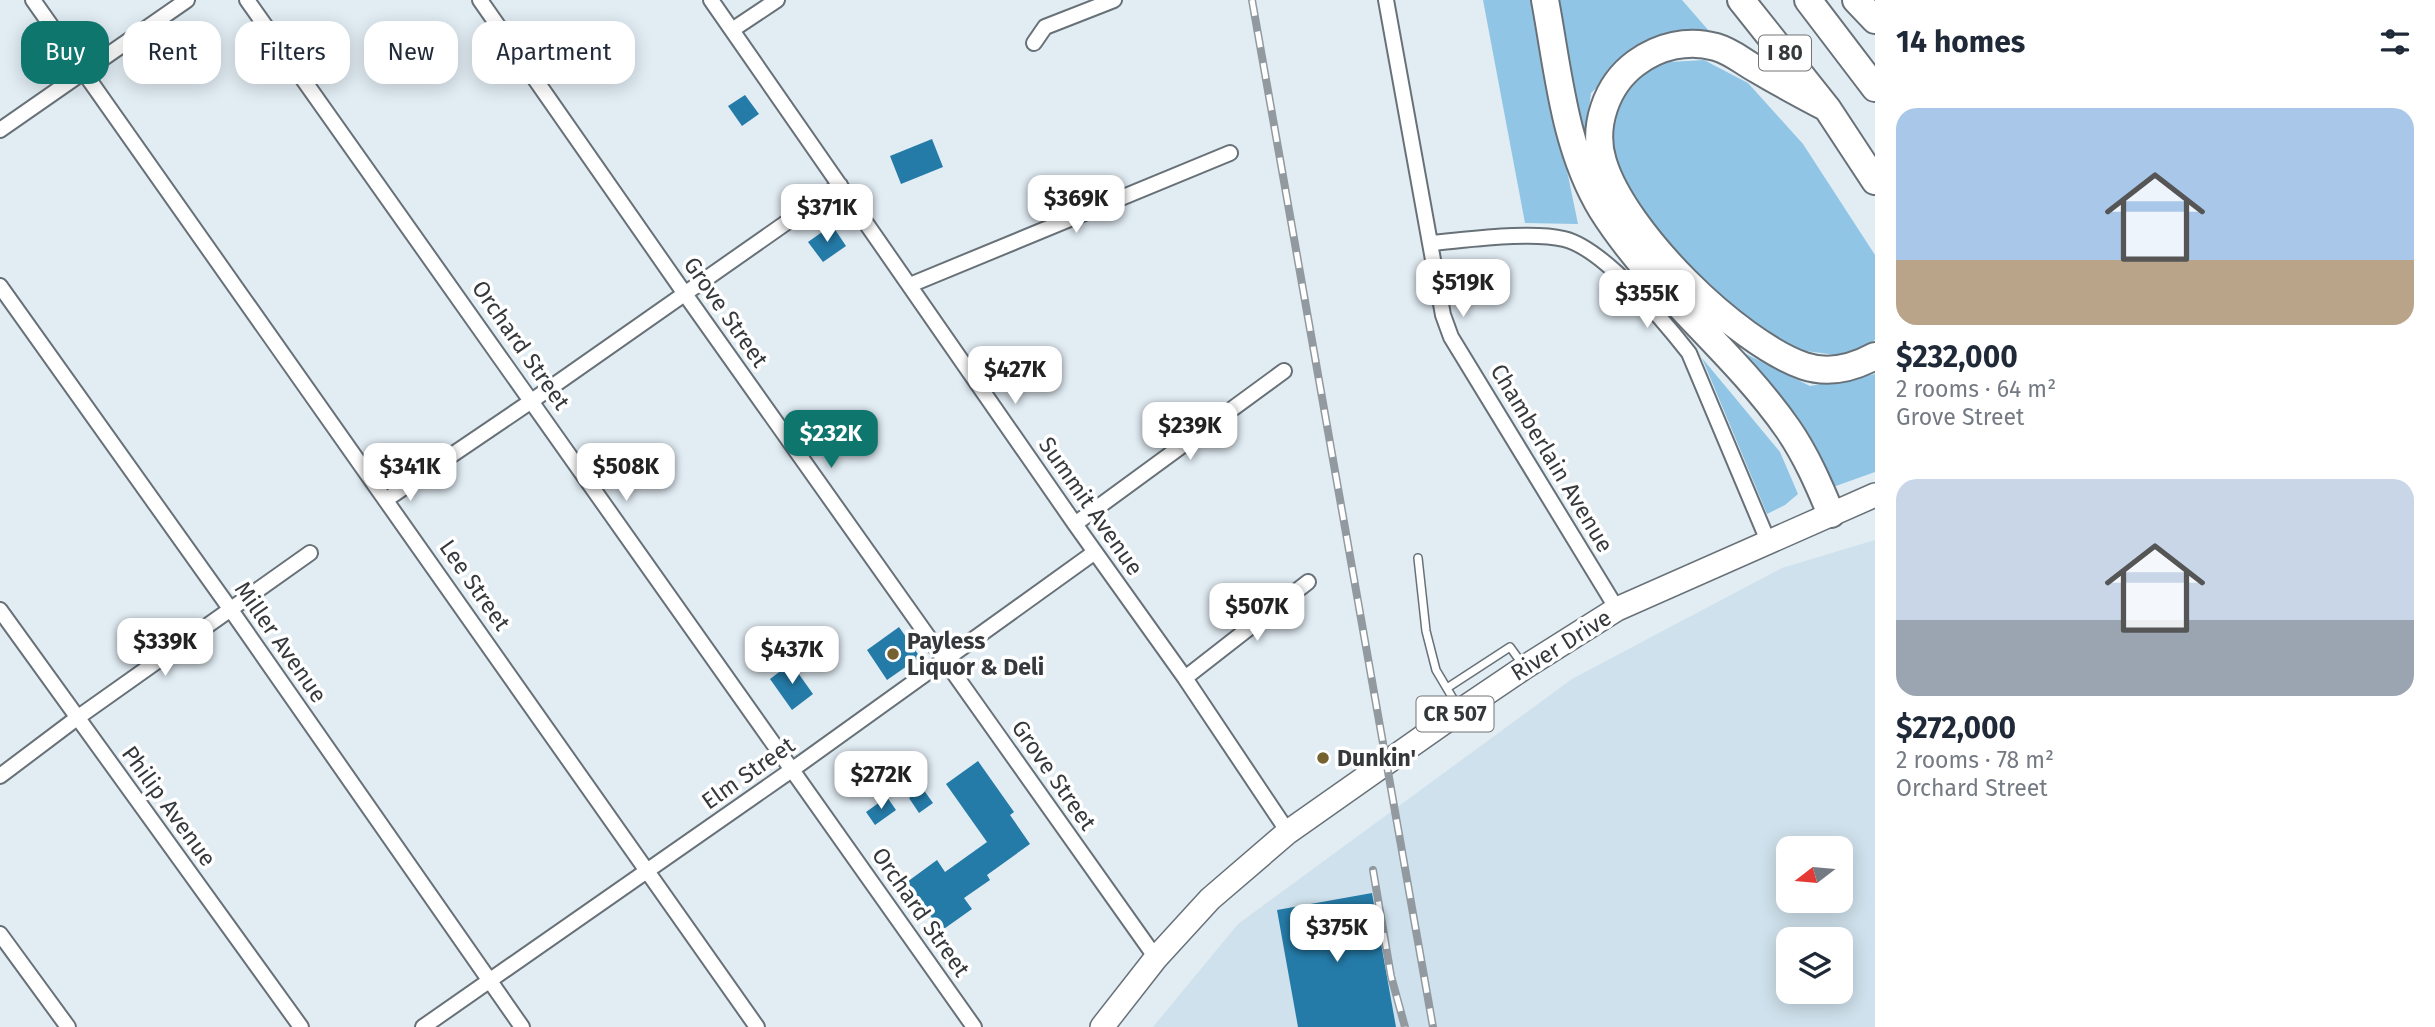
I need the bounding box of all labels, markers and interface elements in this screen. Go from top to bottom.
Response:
chip: Buy [21,21,109,84]
chip: Rent [123,21,221,84]
chip: Filters [235,21,350,84]
chip: New [364,21,458,84]
chip: Apartment [472,21,635,84]
icon: filters [2376,23,2414,61]
text: 14 homes [1896,24,2025,60]
road number: I 80 [1759,36,1811,70]
icon: home [2092,154,2218,280]
pin: $369K [1027,176,1125,235]
pin: $371K [778,184,876,244]
text: $369K [1044,184,1108,212]
text: $371K [797,193,857,221]
street label: Grove Street [678,251,775,373]
pin: $519K [1414,260,1512,319]
text: $519K [1432,268,1494,296]
pin: $355K [1598,270,1696,330]
street label: Orchard Street [466,275,576,416]
text: $355K [1615,279,1679,307]
text: $232,000 [1896,339,2018,375]
pin: $427K [966,346,1064,406]
text: $427K [984,355,1046,383]
street label: Chamberlain Avenue [1485,359,1619,557]
text: 2 rooms · 64 m² [1896,375,2056,403]
pin: $239K [1141,402,1239,462]
text: Grove Street [1896,403,2024,431]
pin: $232K [782,410,880,470]
text: $239K [1158,411,1222,439]
text: $232K [800,419,862,447]
street label: Summit Avenue [1033,431,1149,581]
pin: $341K [361,444,459,503]
pin: $508K [577,444,675,503]
text: $341K [379,452,441,480]
text: $508K [593,452,659,480]
icon: home [2092,525,2218,651]
street label: Lee Street [434,534,517,636]
street label: Miller Avenue [229,576,333,708]
pin: $507K [1208,584,1306,643]
text: $507K [1225,592,1289,620]
street label: River Drive [1506,603,1616,687]
pin: $339K [116,618,214,678]
pin: $437K [743,626,841,686]
text: $339K [133,627,197,655]
place label: Payless Liquor & Deli [907,627,1044,681]
text: $437K [761,635,823,663]
marker: Payless Liquor & Deli [885,646,901,662]
road number: CR 507 [1416,696,1494,732]
text: $272,000 [1896,710,2016,746]
street label: Grove Street [1006,714,1103,836]
street label: Elm Street [696,730,800,815]
street label: Philip Avenue [116,740,222,872]
place label: Dunkin' [1337,744,1416,772]
text: 2 rooms · 78 m² [1896,746,2054,774]
marker: Dunkin' [1315,750,1331,766]
pin: $272K [832,752,930,811]
text: $272K [850,760,912,788]
text: Orchard Street [1896,774,2048,802]
north arrow [1776,836,1853,914]
map controls [1776,836,1853,1004]
street label: Orchard Street [866,842,976,983]
pin: $375K [1288,904,1386,964]
text: $375K [1306,913,1368,941]
button: layers [1776,927,1853,1004]

